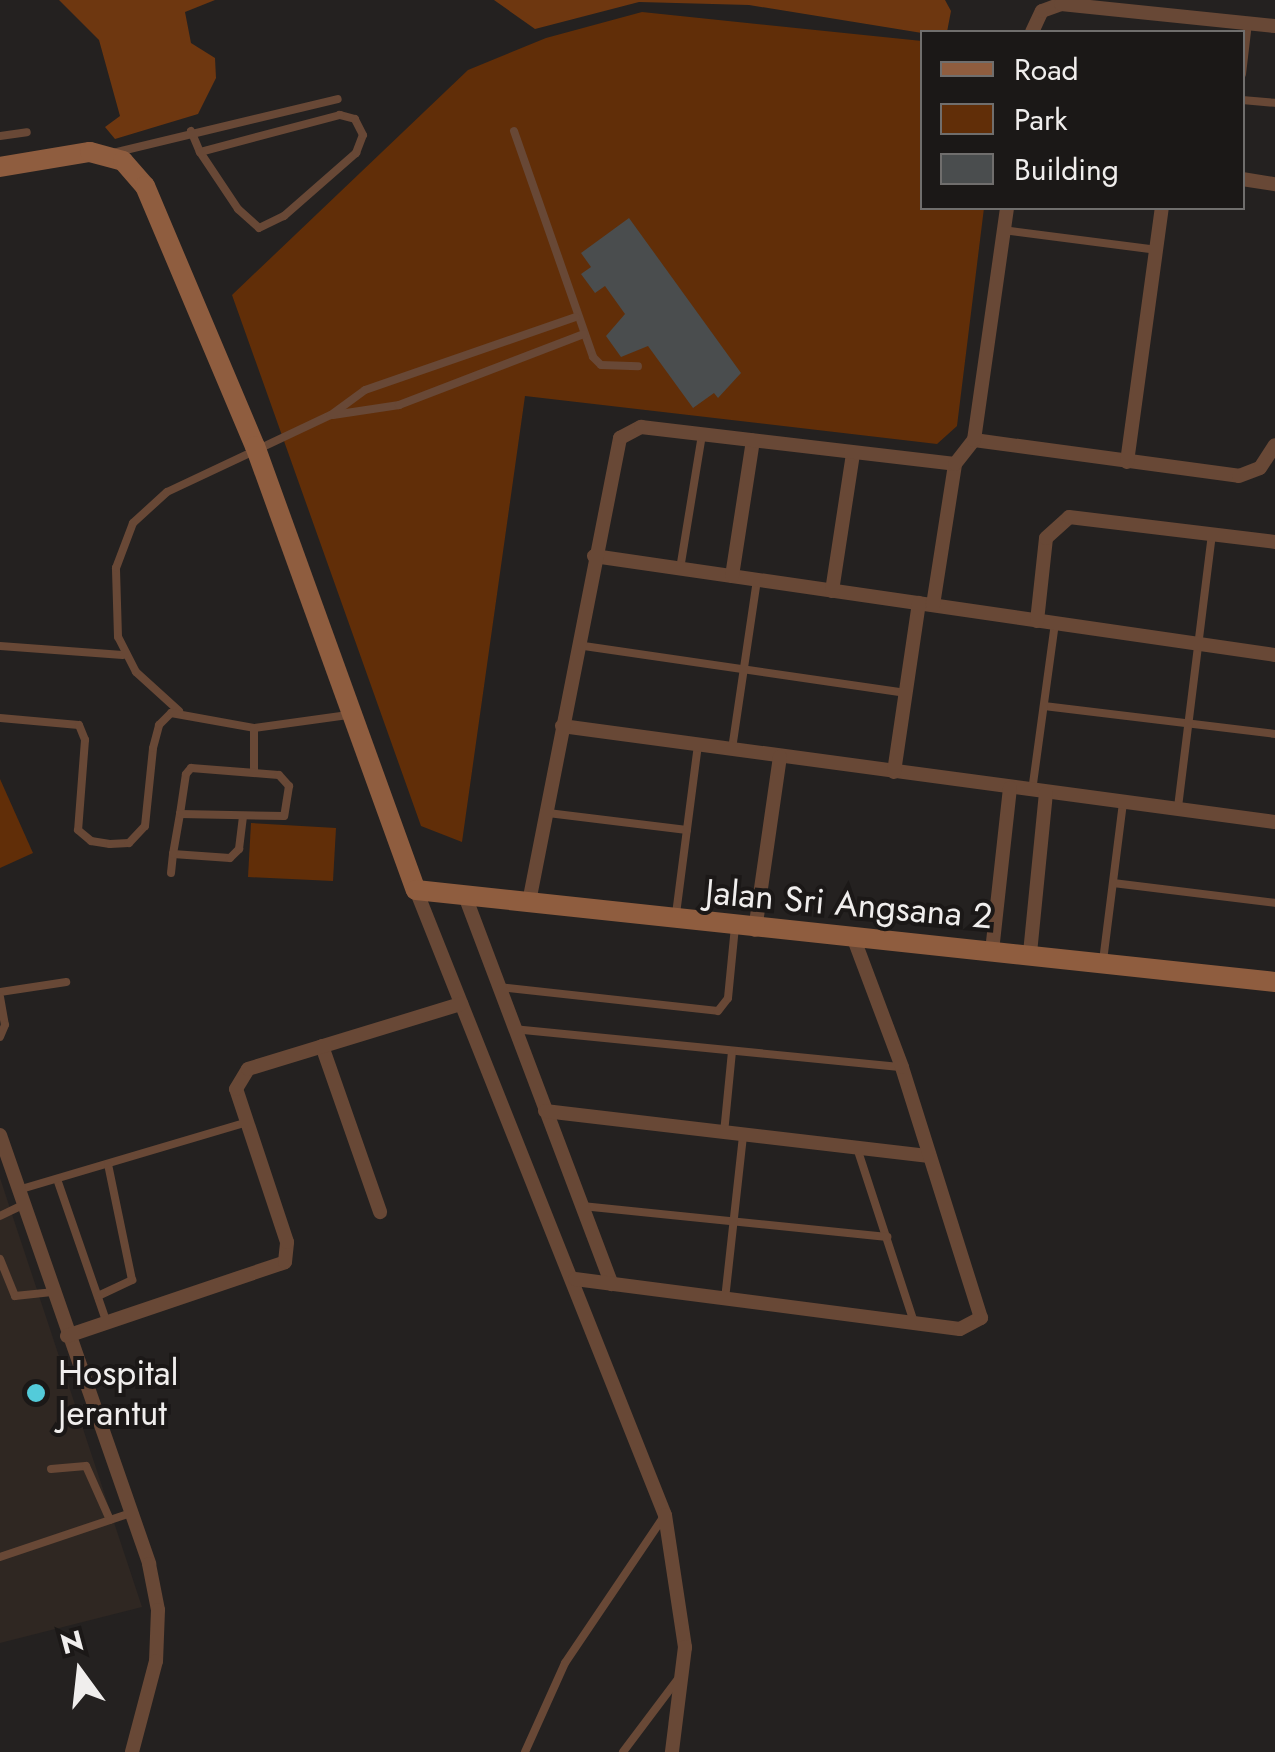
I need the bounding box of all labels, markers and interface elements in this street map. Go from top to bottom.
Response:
legend [920,30,1245,210]
text: Road [1014,48,1079,91]
text: Park [1014,98,1067,141]
text: Building [1014,148,1119,191]
street label: Jalan Sri Angsana 2 [704,871,994,937]
place label: Hospital Jerantut [58,1352,179,1434]
marker: Hospital Jerantut [23,1380,49,1406]
text: N [56,1620,88,1665]
north arrow [30,1622,130,1722]

